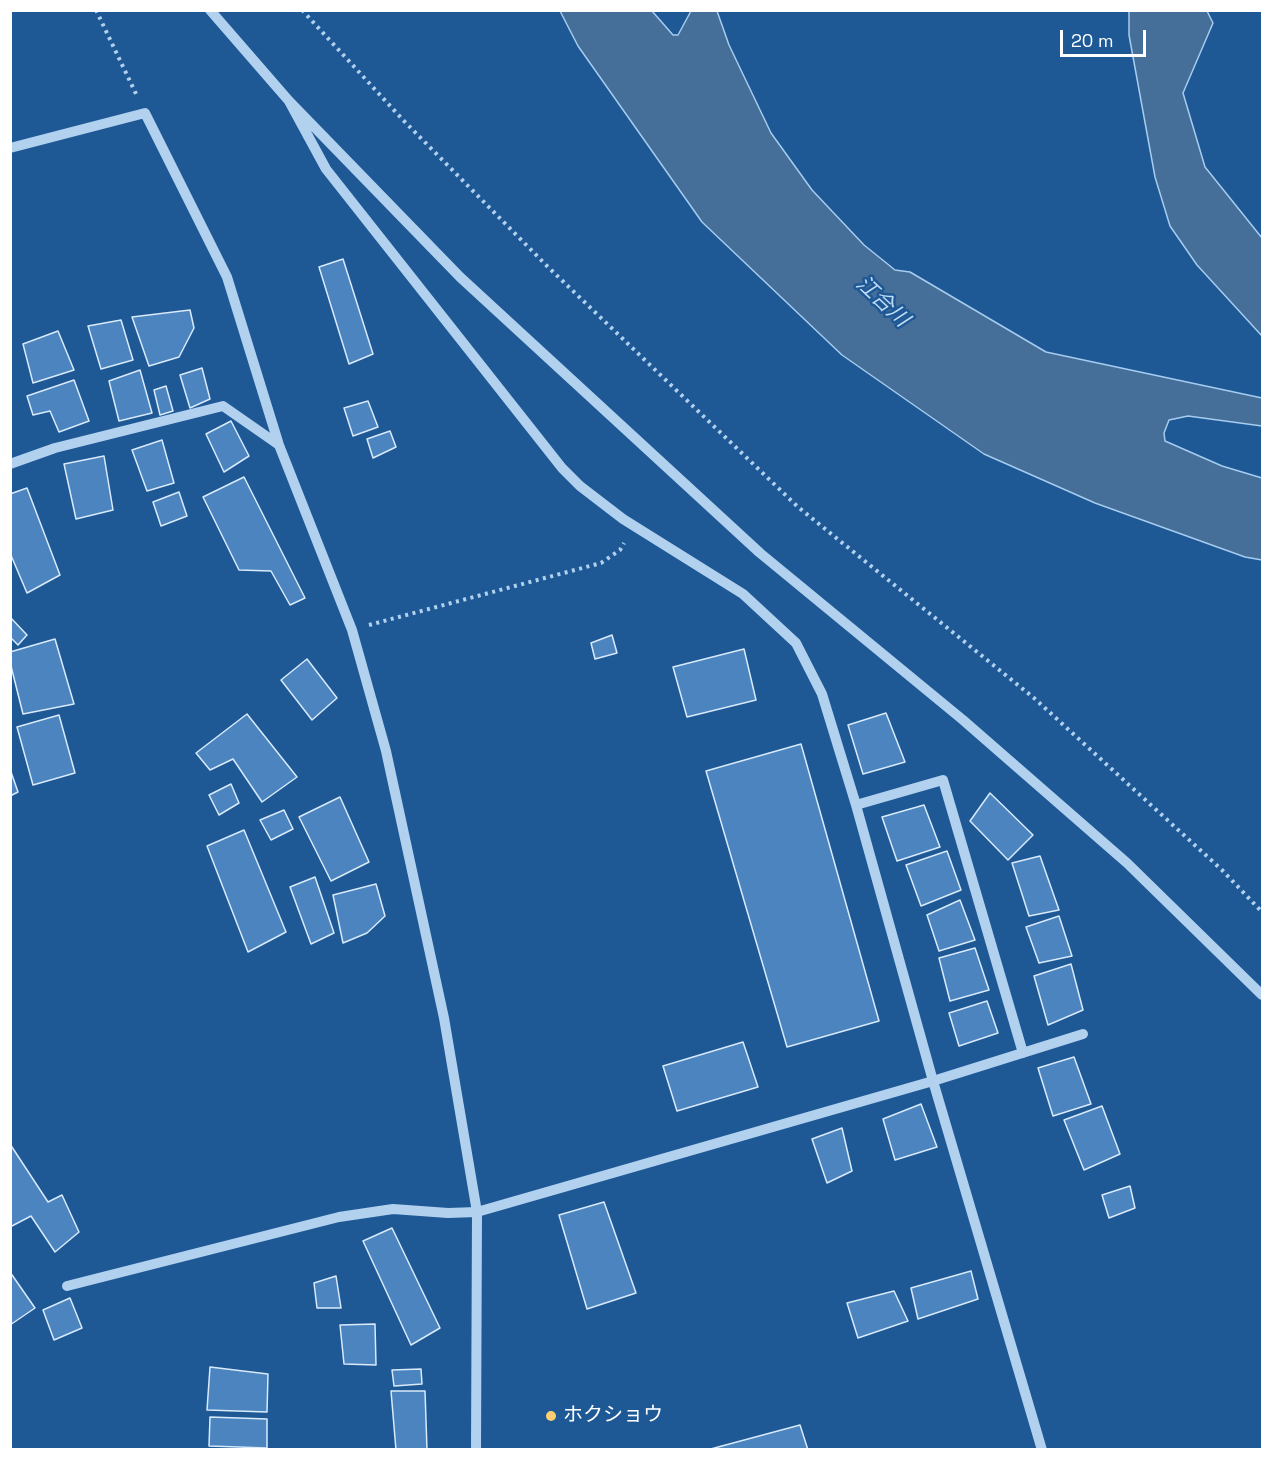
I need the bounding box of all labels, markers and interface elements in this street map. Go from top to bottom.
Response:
scale bar [1063,18,1148,56]
text: 20 m [1071,29,1114,52]
water label: 江合川 [850,271,914,333]
place label: ホクショウ [563,1404,663,1428]
marker: ホクショウ [544,1409,558,1423]

